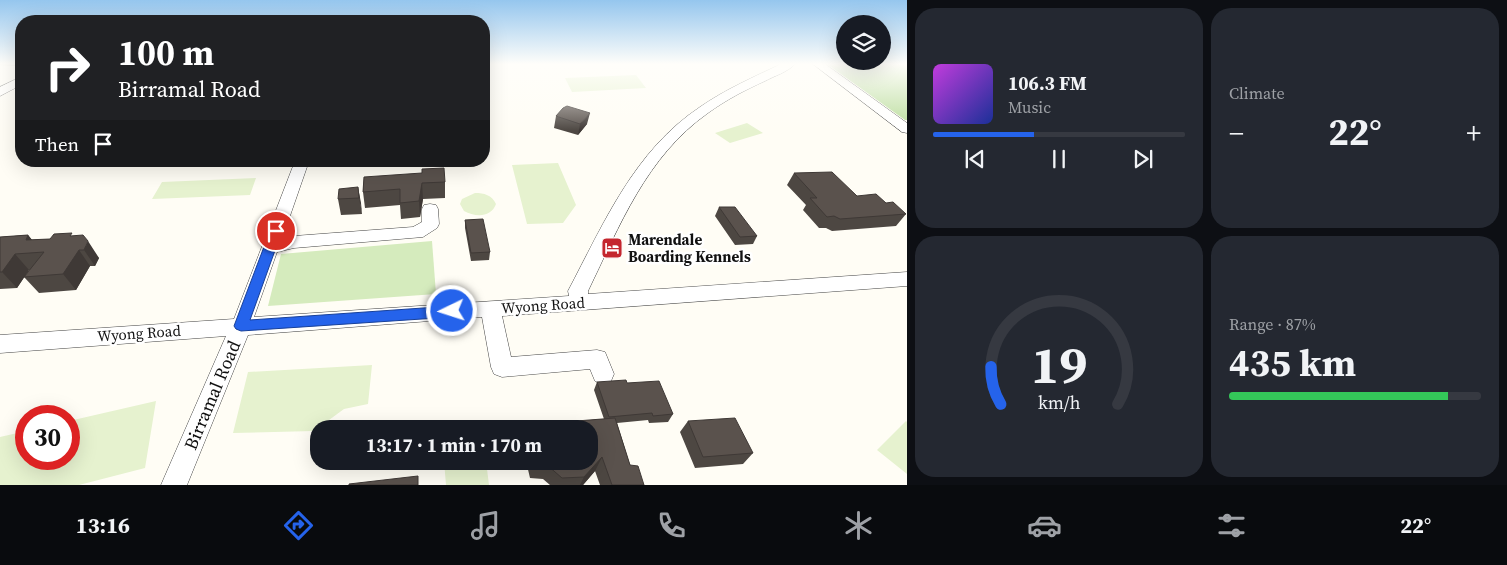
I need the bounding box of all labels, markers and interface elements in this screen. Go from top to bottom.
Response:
map controls [836,15,891,70]
button: layers [836,15,891,70]
text: 100 m [118,29,214,77]
icon: right [35,35,100,100]
text: 106.3 FM [1008,70,1087,96]
text: Birramal Road [118,74,260,104]
text: Climate [1229,82,1285,104]
text: Music [1008,96,1051,118]
text: 22° [1328,106,1382,158]
text: − [1229,114,1244,152]
text: + [1466,114,1481,152]
icon: arrive [89,130,117,158]
text: Then [35,131,79,157]
icon: previous [961,145,989,173]
icon: pause [1045,145,1073,173]
icon: next [1129,145,1157,173]
pin [255,210,297,252]
icon: arrive [262,217,290,245]
place label: Marendale Boarding Kennels [628,229,751,267]
hotel icon: Marendale Boarding Kennels [600,236,624,260]
position arrow [425,284,477,336]
street label: Wyong Road [500,292,586,318]
text: Range · 87% [1229,313,1316,335]
street label: Wyong Road [96,320,182,346]
text: 19 [1031,329,1087,400]
street label: Birramal Road [178,336,246,454]
text: 435 km [1229,337,1356,389]
text: km/h [1038,390,1081,415]
speed limit sign: 30 [15,405,80,470]
text: 13:17 · 1 min · 170 m [366,432,542,458]
icon: directions [281,508,316,543]
icon: music [468,508,503,543]
icon: phone [654,508,689,543]
icon: climate [841,508,876,543]
icon: car [1027,508,1062,543]
icon: filters [1214,508,1249,543]
text: 13:16 [76,510,130,540]
text: 22° [1400,510,1431,540]

